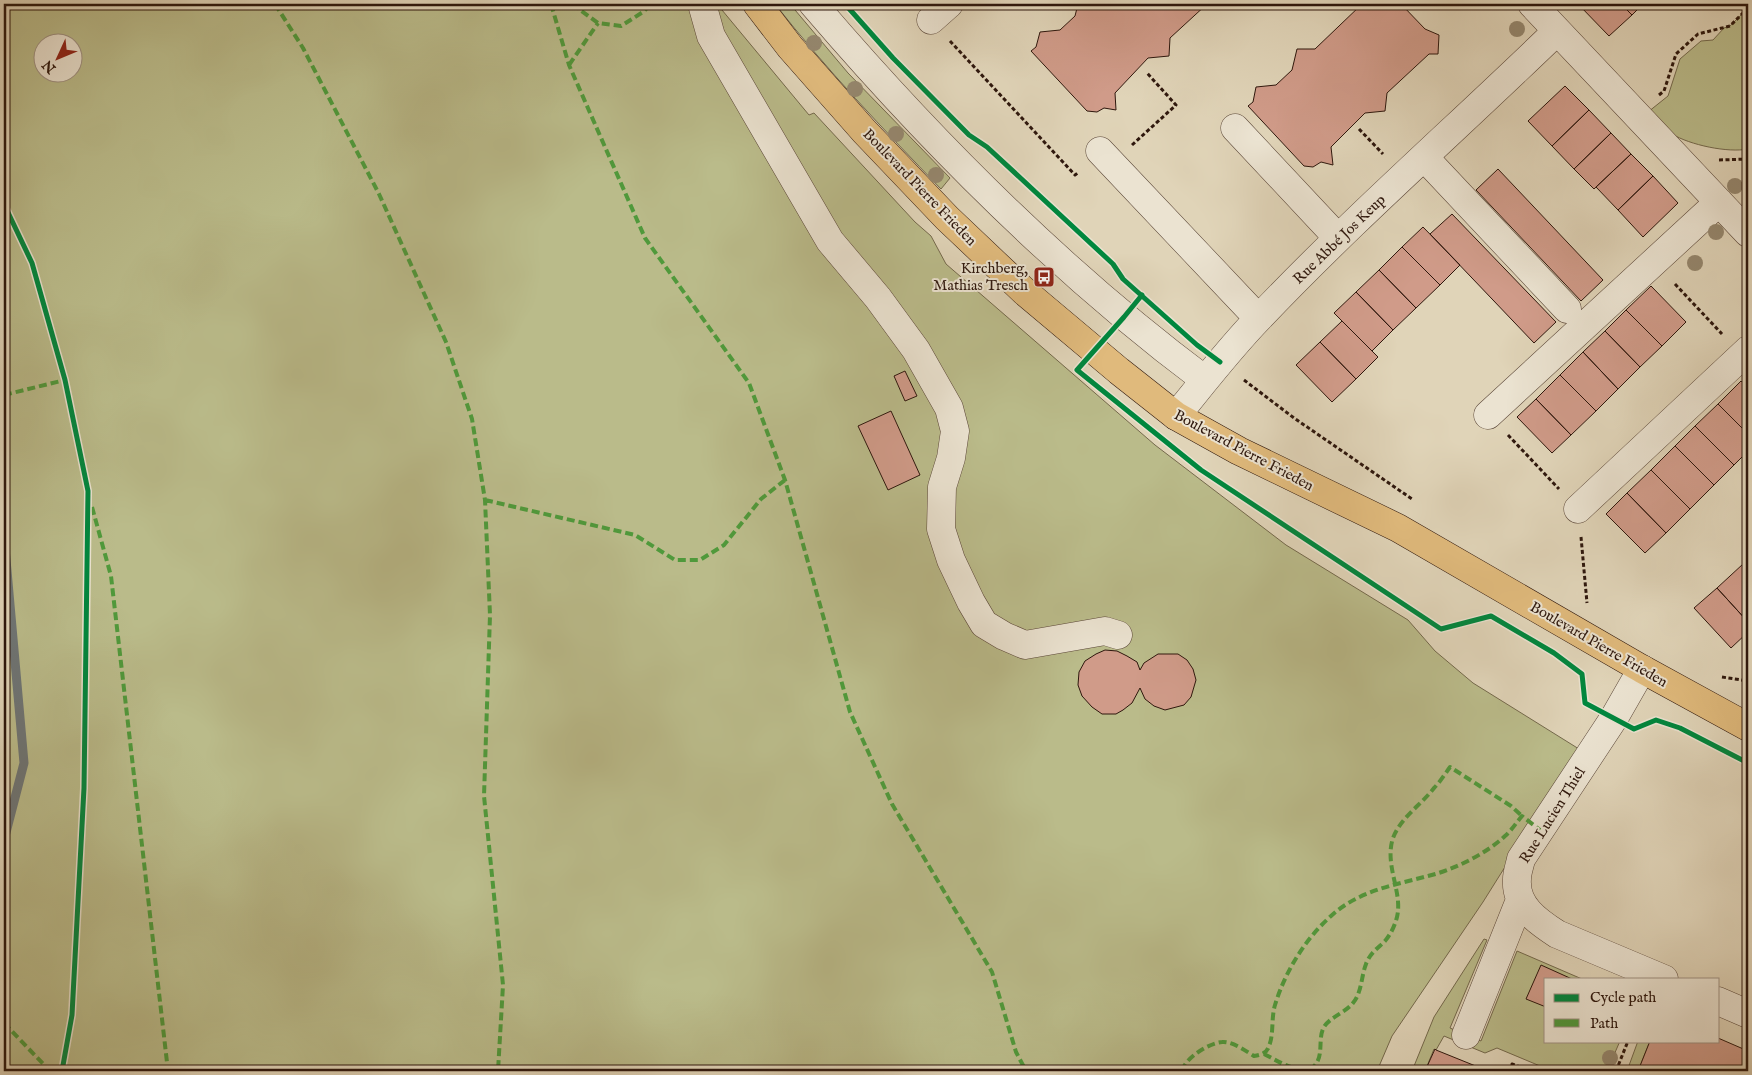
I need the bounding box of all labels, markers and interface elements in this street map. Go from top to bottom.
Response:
north arrow [32,32,82,82]
text: N [39,56,61,78]
street label: Boulevard Pierre Frieden [859,125,981,250]
street label: Rue Abbé Jos Keup [1289,190,1390,288]
place label: Kirchberg, Mathias Tresch [933,259,1028,295]
bus stop icon: Kirchberg, Mathias Tresch [1032,265,1056,289]
street label: Boulevard Pierre Frieden [1171,405,1317,495]
street label: Boulevard Pierre Frieden [1527,597,1671,692]
street label: Rue Lucien Thiel [1515,763,1590,867]
legend [1544,978,1720,1042]
text: Cycle path [1590,988,1656,1007]
text: Path [1590,1014,1618,1033]

